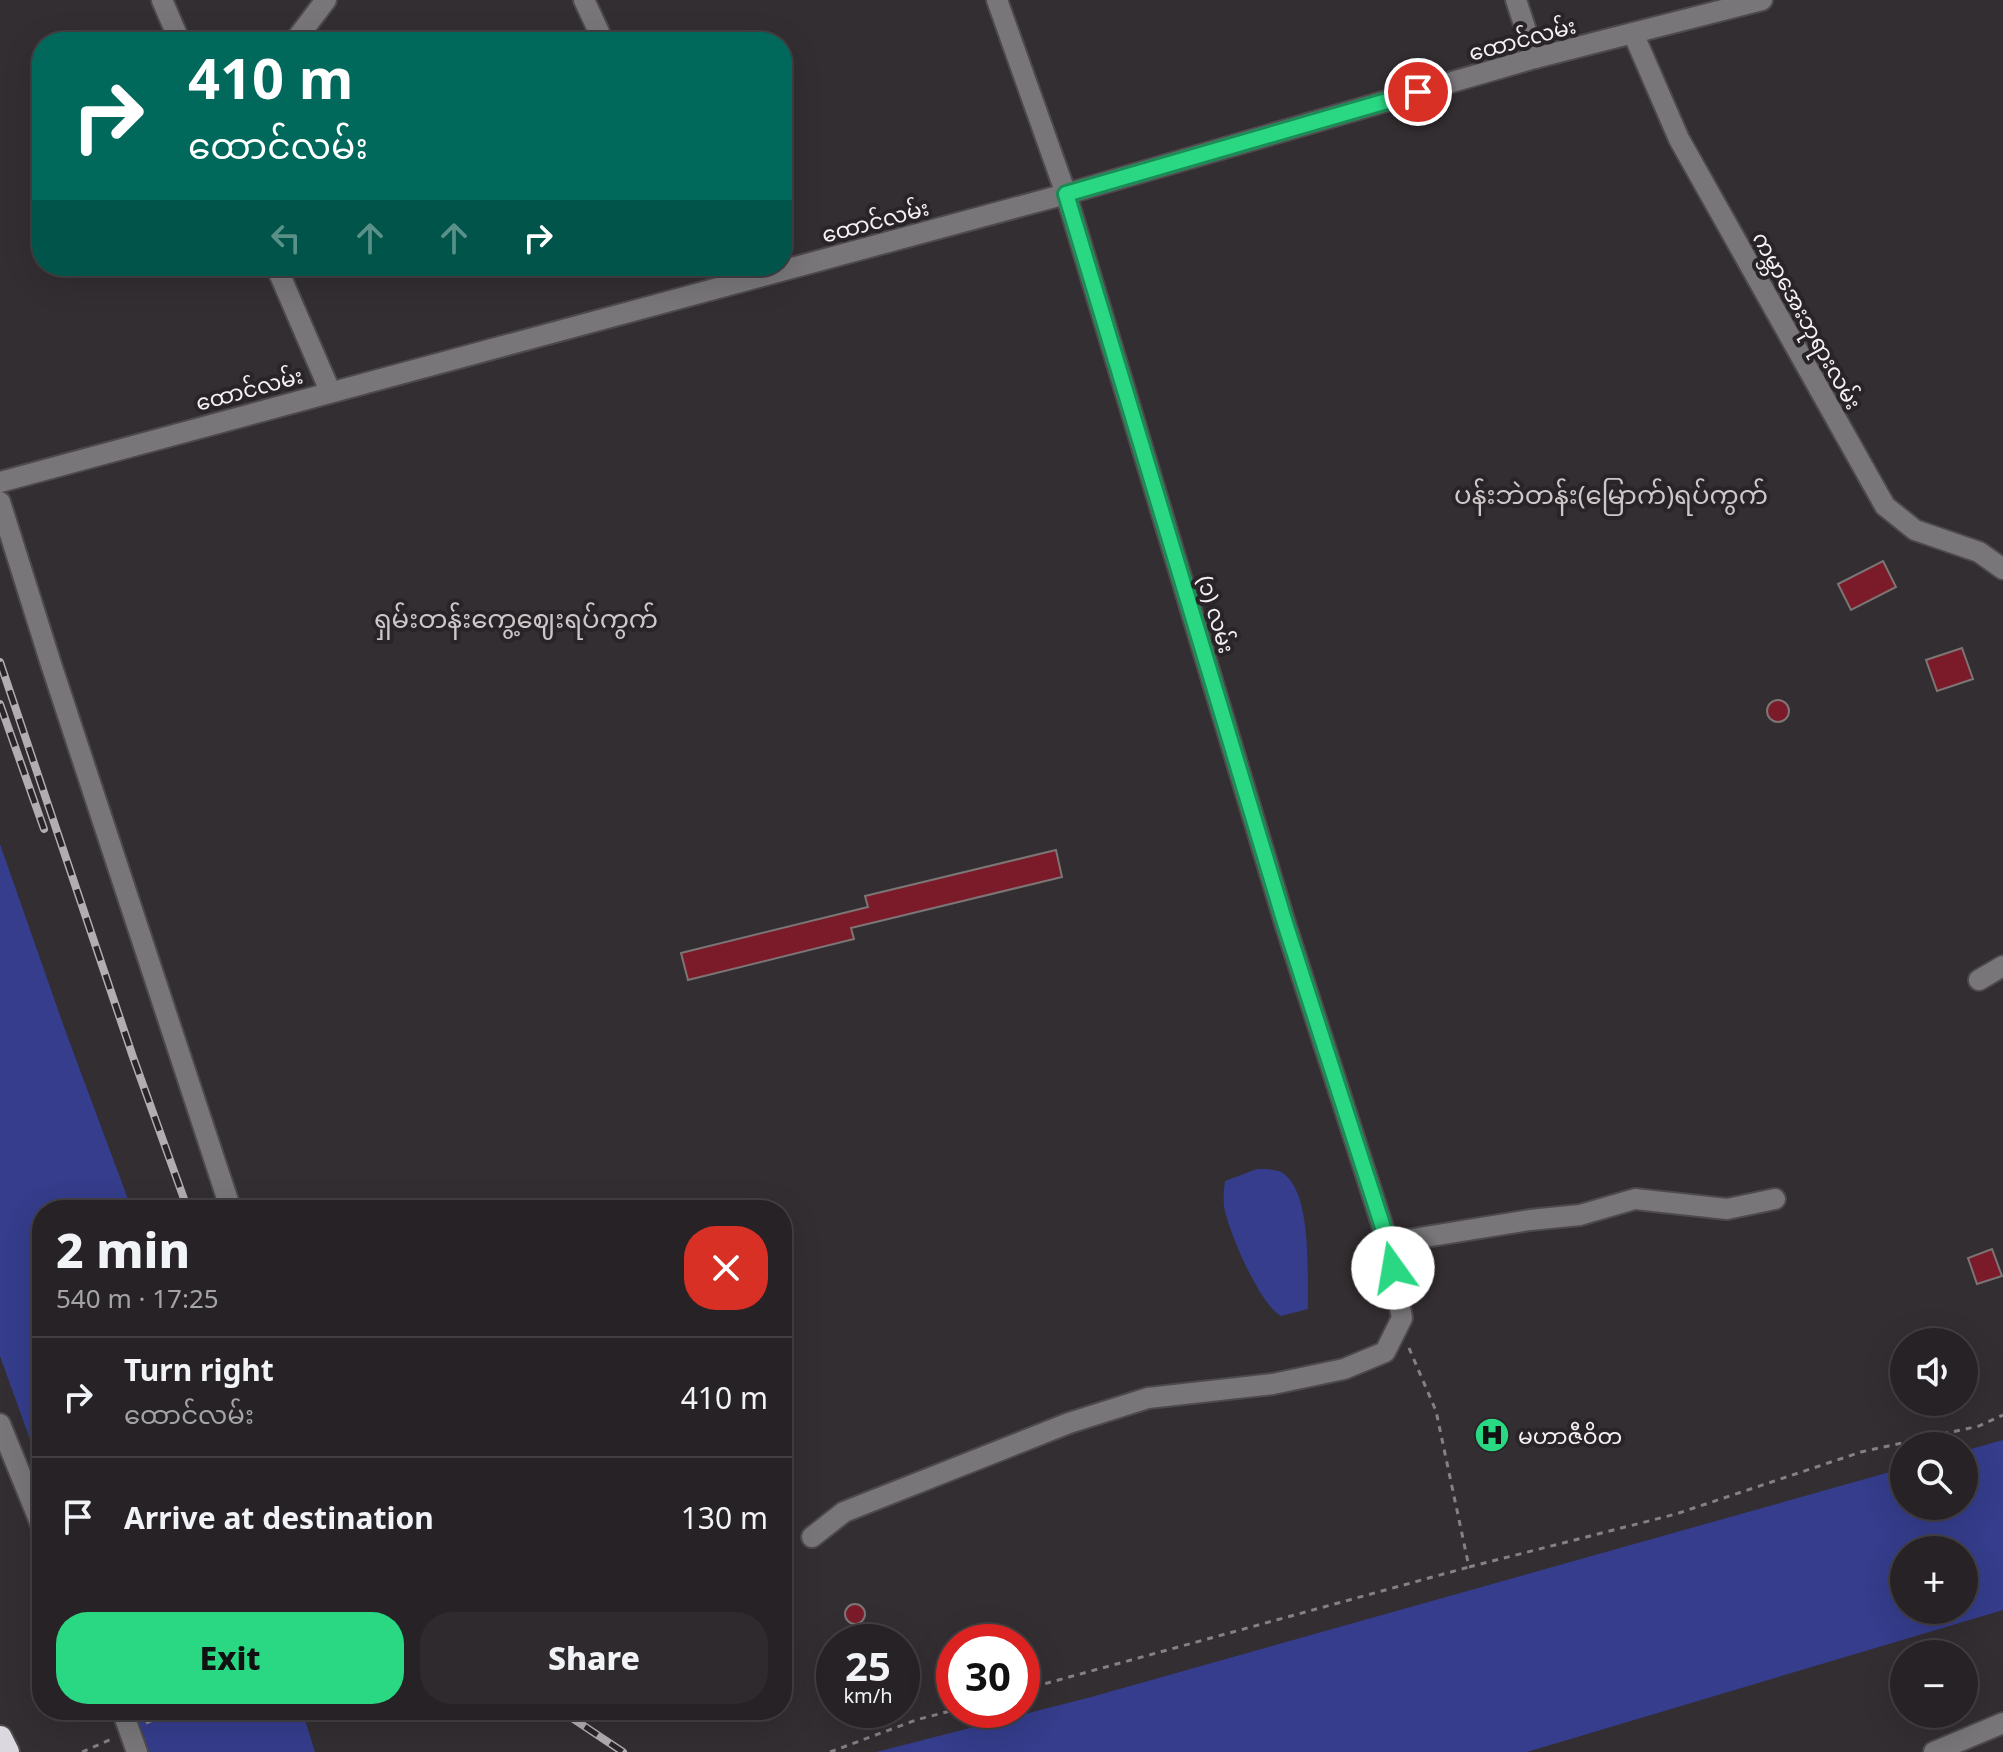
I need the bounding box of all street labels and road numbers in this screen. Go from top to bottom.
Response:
street label: ထောင်လမ်း [1465,9,1579,67]
street label: ထောင်လမ်း [818,191,932,249]
street label: ကမ္ဘာအေးဘုရားလမ်း [1743,226,1869,416]
street label: ထောင်လမ်း [192,359,306,417]
street label: (၁) လမ်း [1191,571,1243,657]

